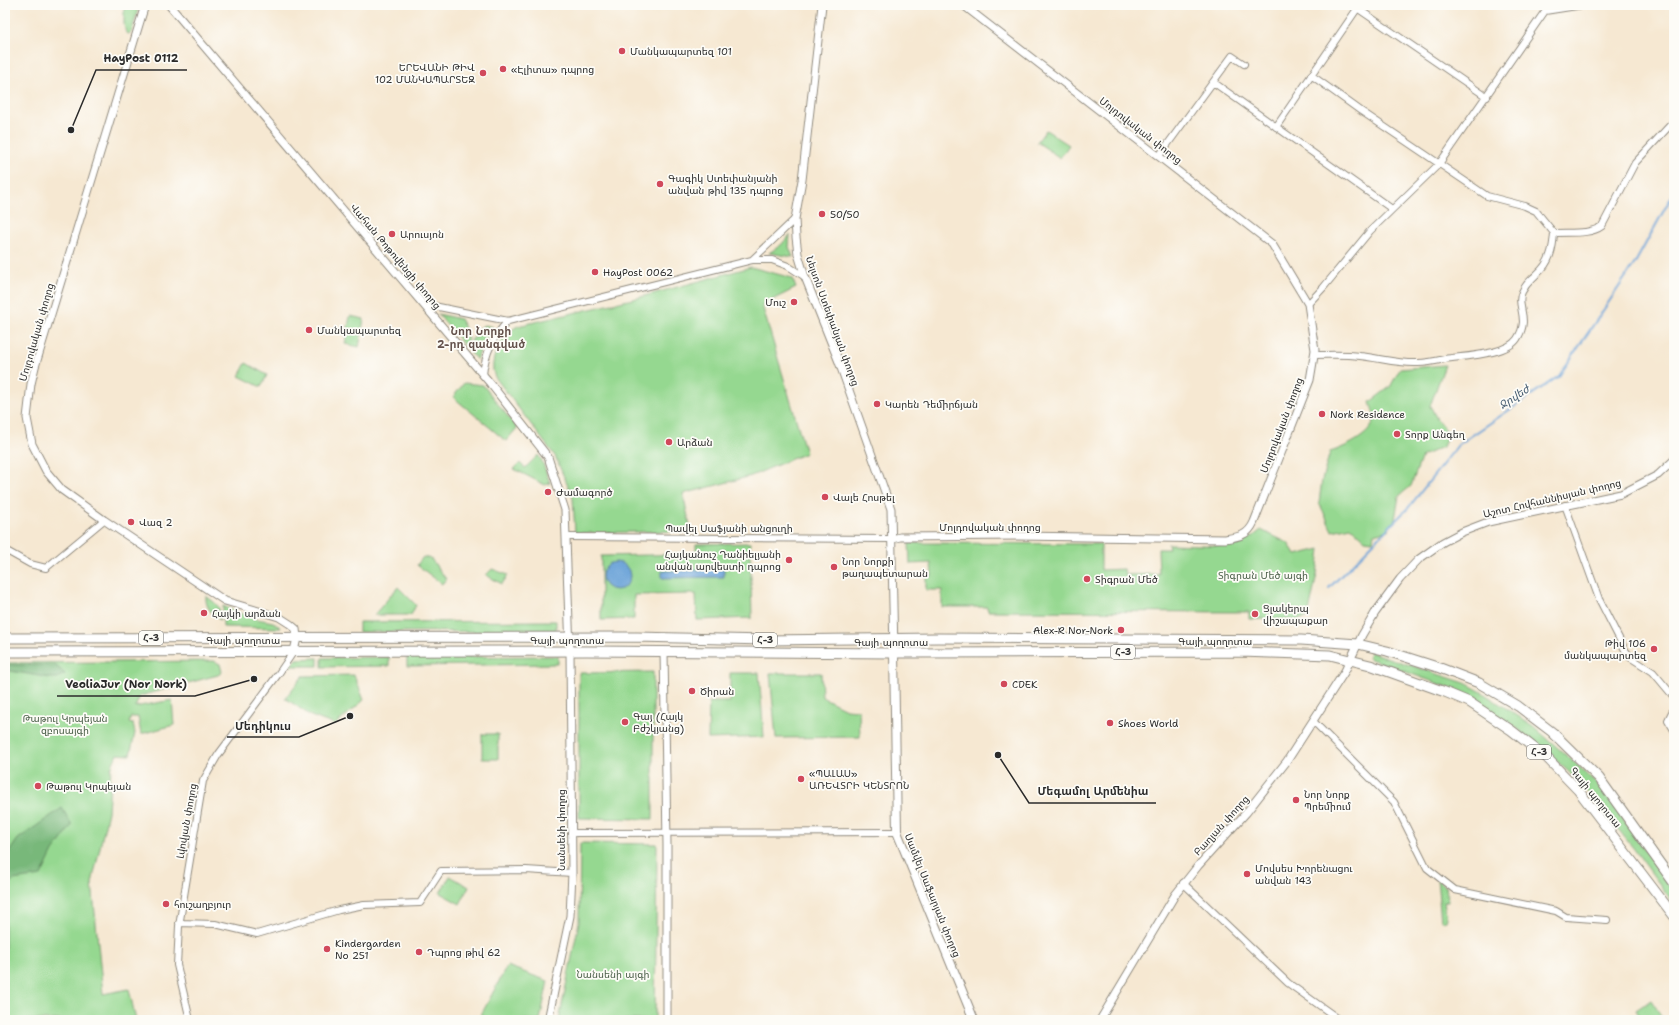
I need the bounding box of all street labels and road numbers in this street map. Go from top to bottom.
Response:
street label: Մոլդովական փողոց [1097,94,1185,167]
street label: Վահան Թոթովենցի փողոց [347,201,444,312]
street label: Նելսոն Ստեփանյան փողոց [803,254,862,388]
street label: Մոլդովական փողոց [16,282,57,383]
street label: Մոլդովական փողոց [1257,375,1306,475]
street label: Աշոտ Հովհաննիսյան փողոց [1482,476,1622,521]
street label: Մոլդովական փողոց [939,521,1041,534]
street label: Պավել Սաֆյանի անցուղի [665,522,793,535]
road number: Հ-3 [139,631,163,645]
road number: Հ-3 [753,633,777,647]
street label: Գայի պողոտա [206,634,280,647]
street label: Գայի պողոտա [530,634,604,647]
street label: Գայի պողոտա [1178,635,1252,648]
street label: Գայի պողոտա [854,636,928,649]
road number: Հ-3 [1111,645,1135,659]
road number: Հ-3 [1527,745,1551,759]
street label: Գայի պողոտա [1567,764,1624,830]
street label: Լվովյան փողոց [173,782,200,860]
street label: Նանսենի փողոց [555,789,568,871]
street label: Բաղյան փողոց [1191,793,1252,858]
street label: Սամվել Սաֆարյան փողոց [902,831,963,959]

